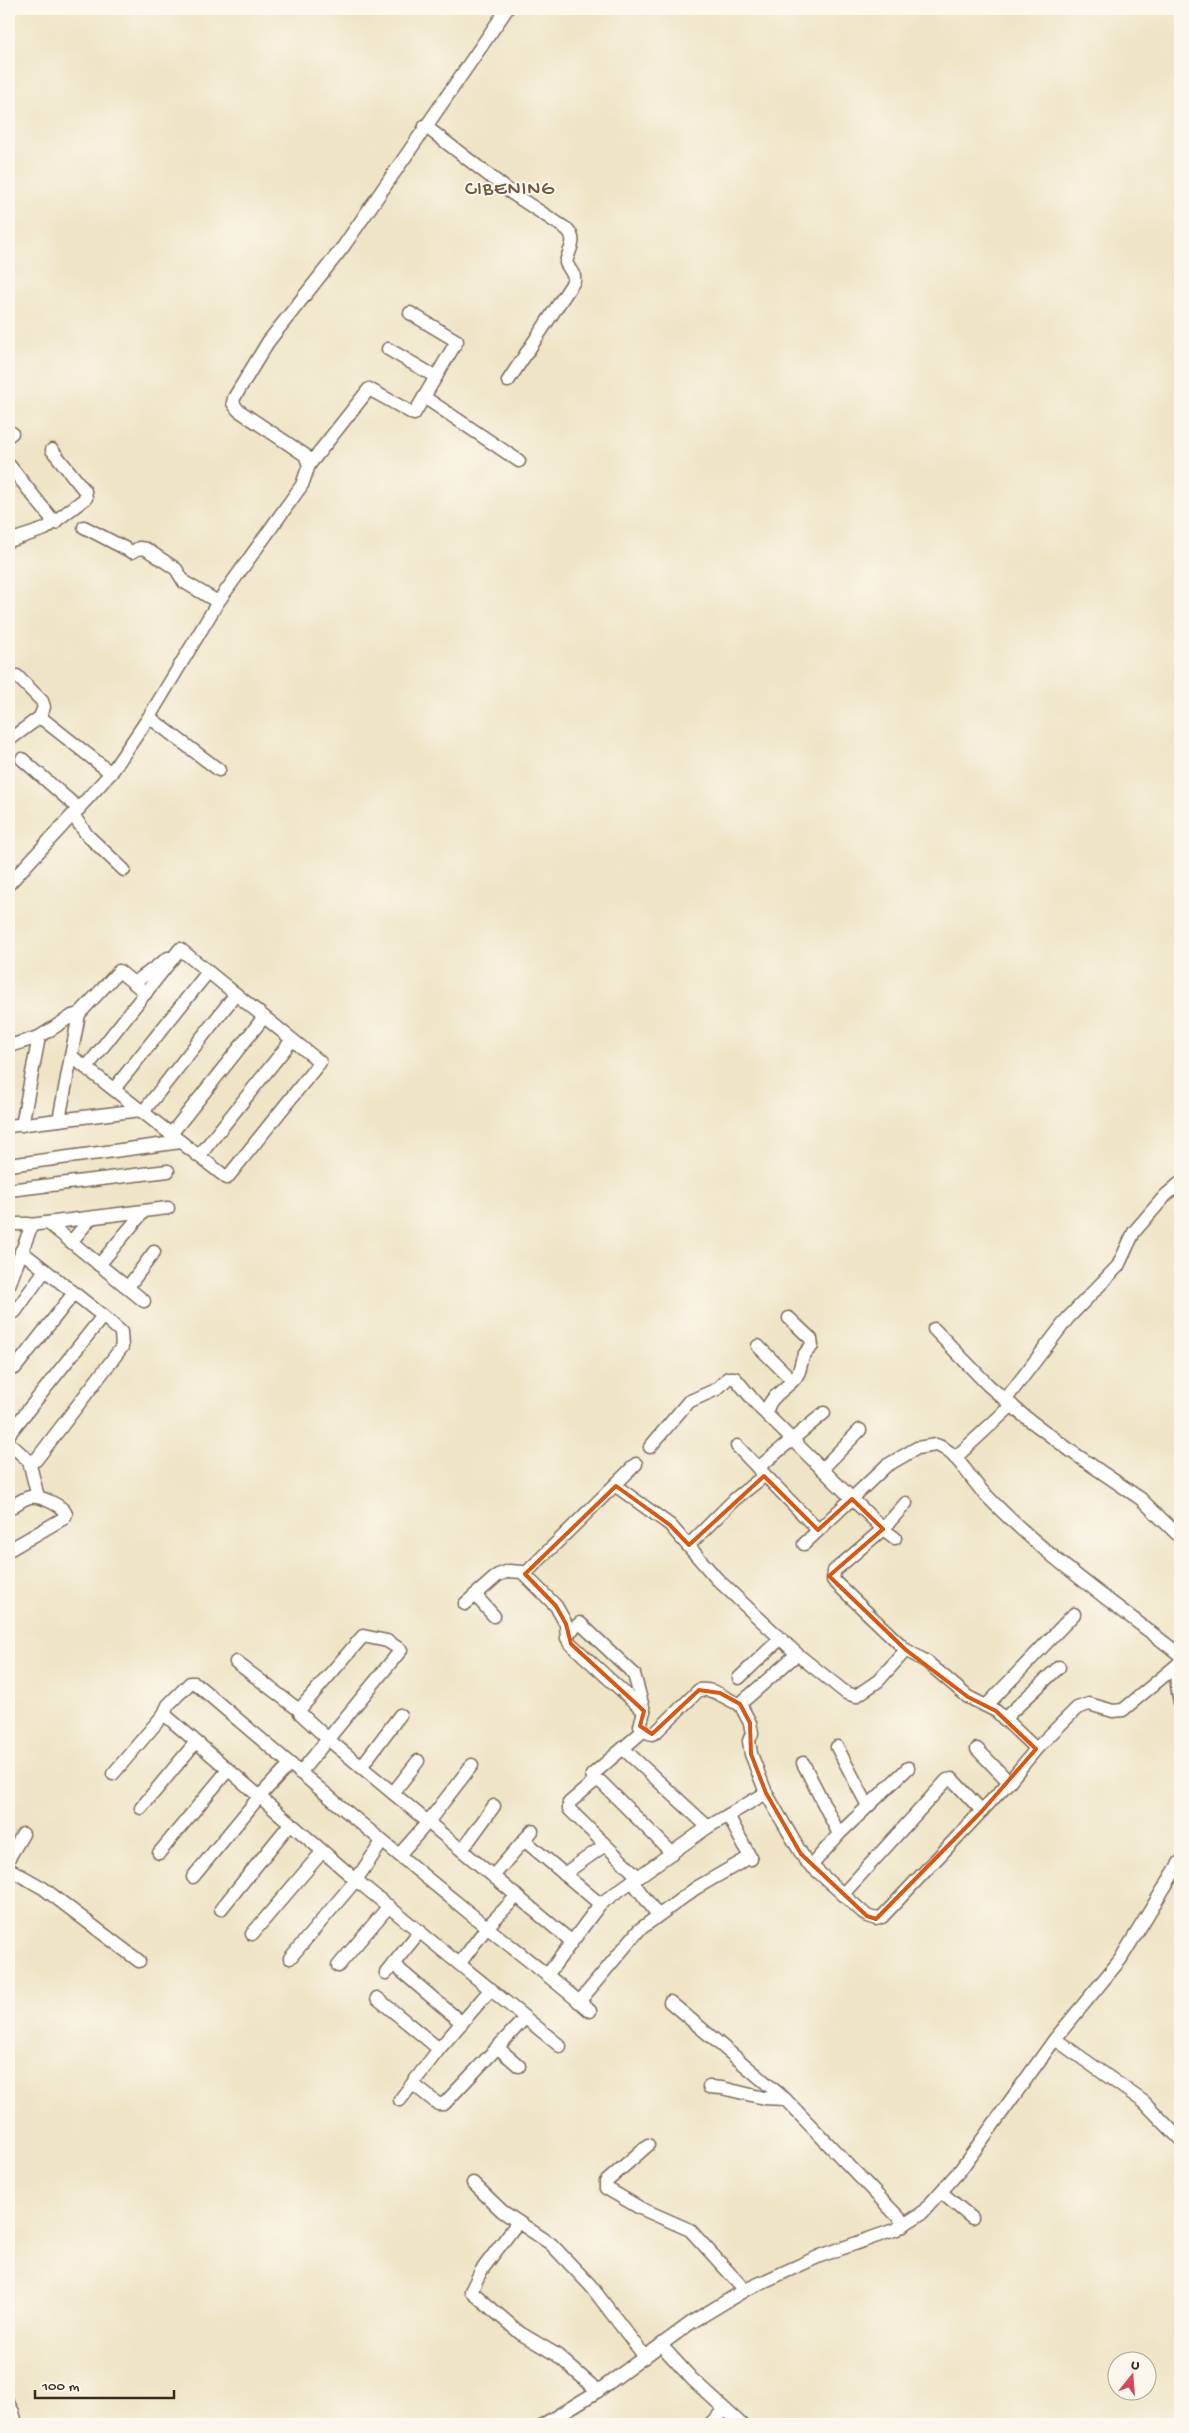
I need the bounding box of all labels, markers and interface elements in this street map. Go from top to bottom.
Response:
district label: CIBENING [465,179,555,202]
north arrow [1106,2350,1156,2400]
text: U [1129,2357,1141,2375]
scale bar [35,2368,174,2400]
text: 100 m [41,2378,80,2396]

